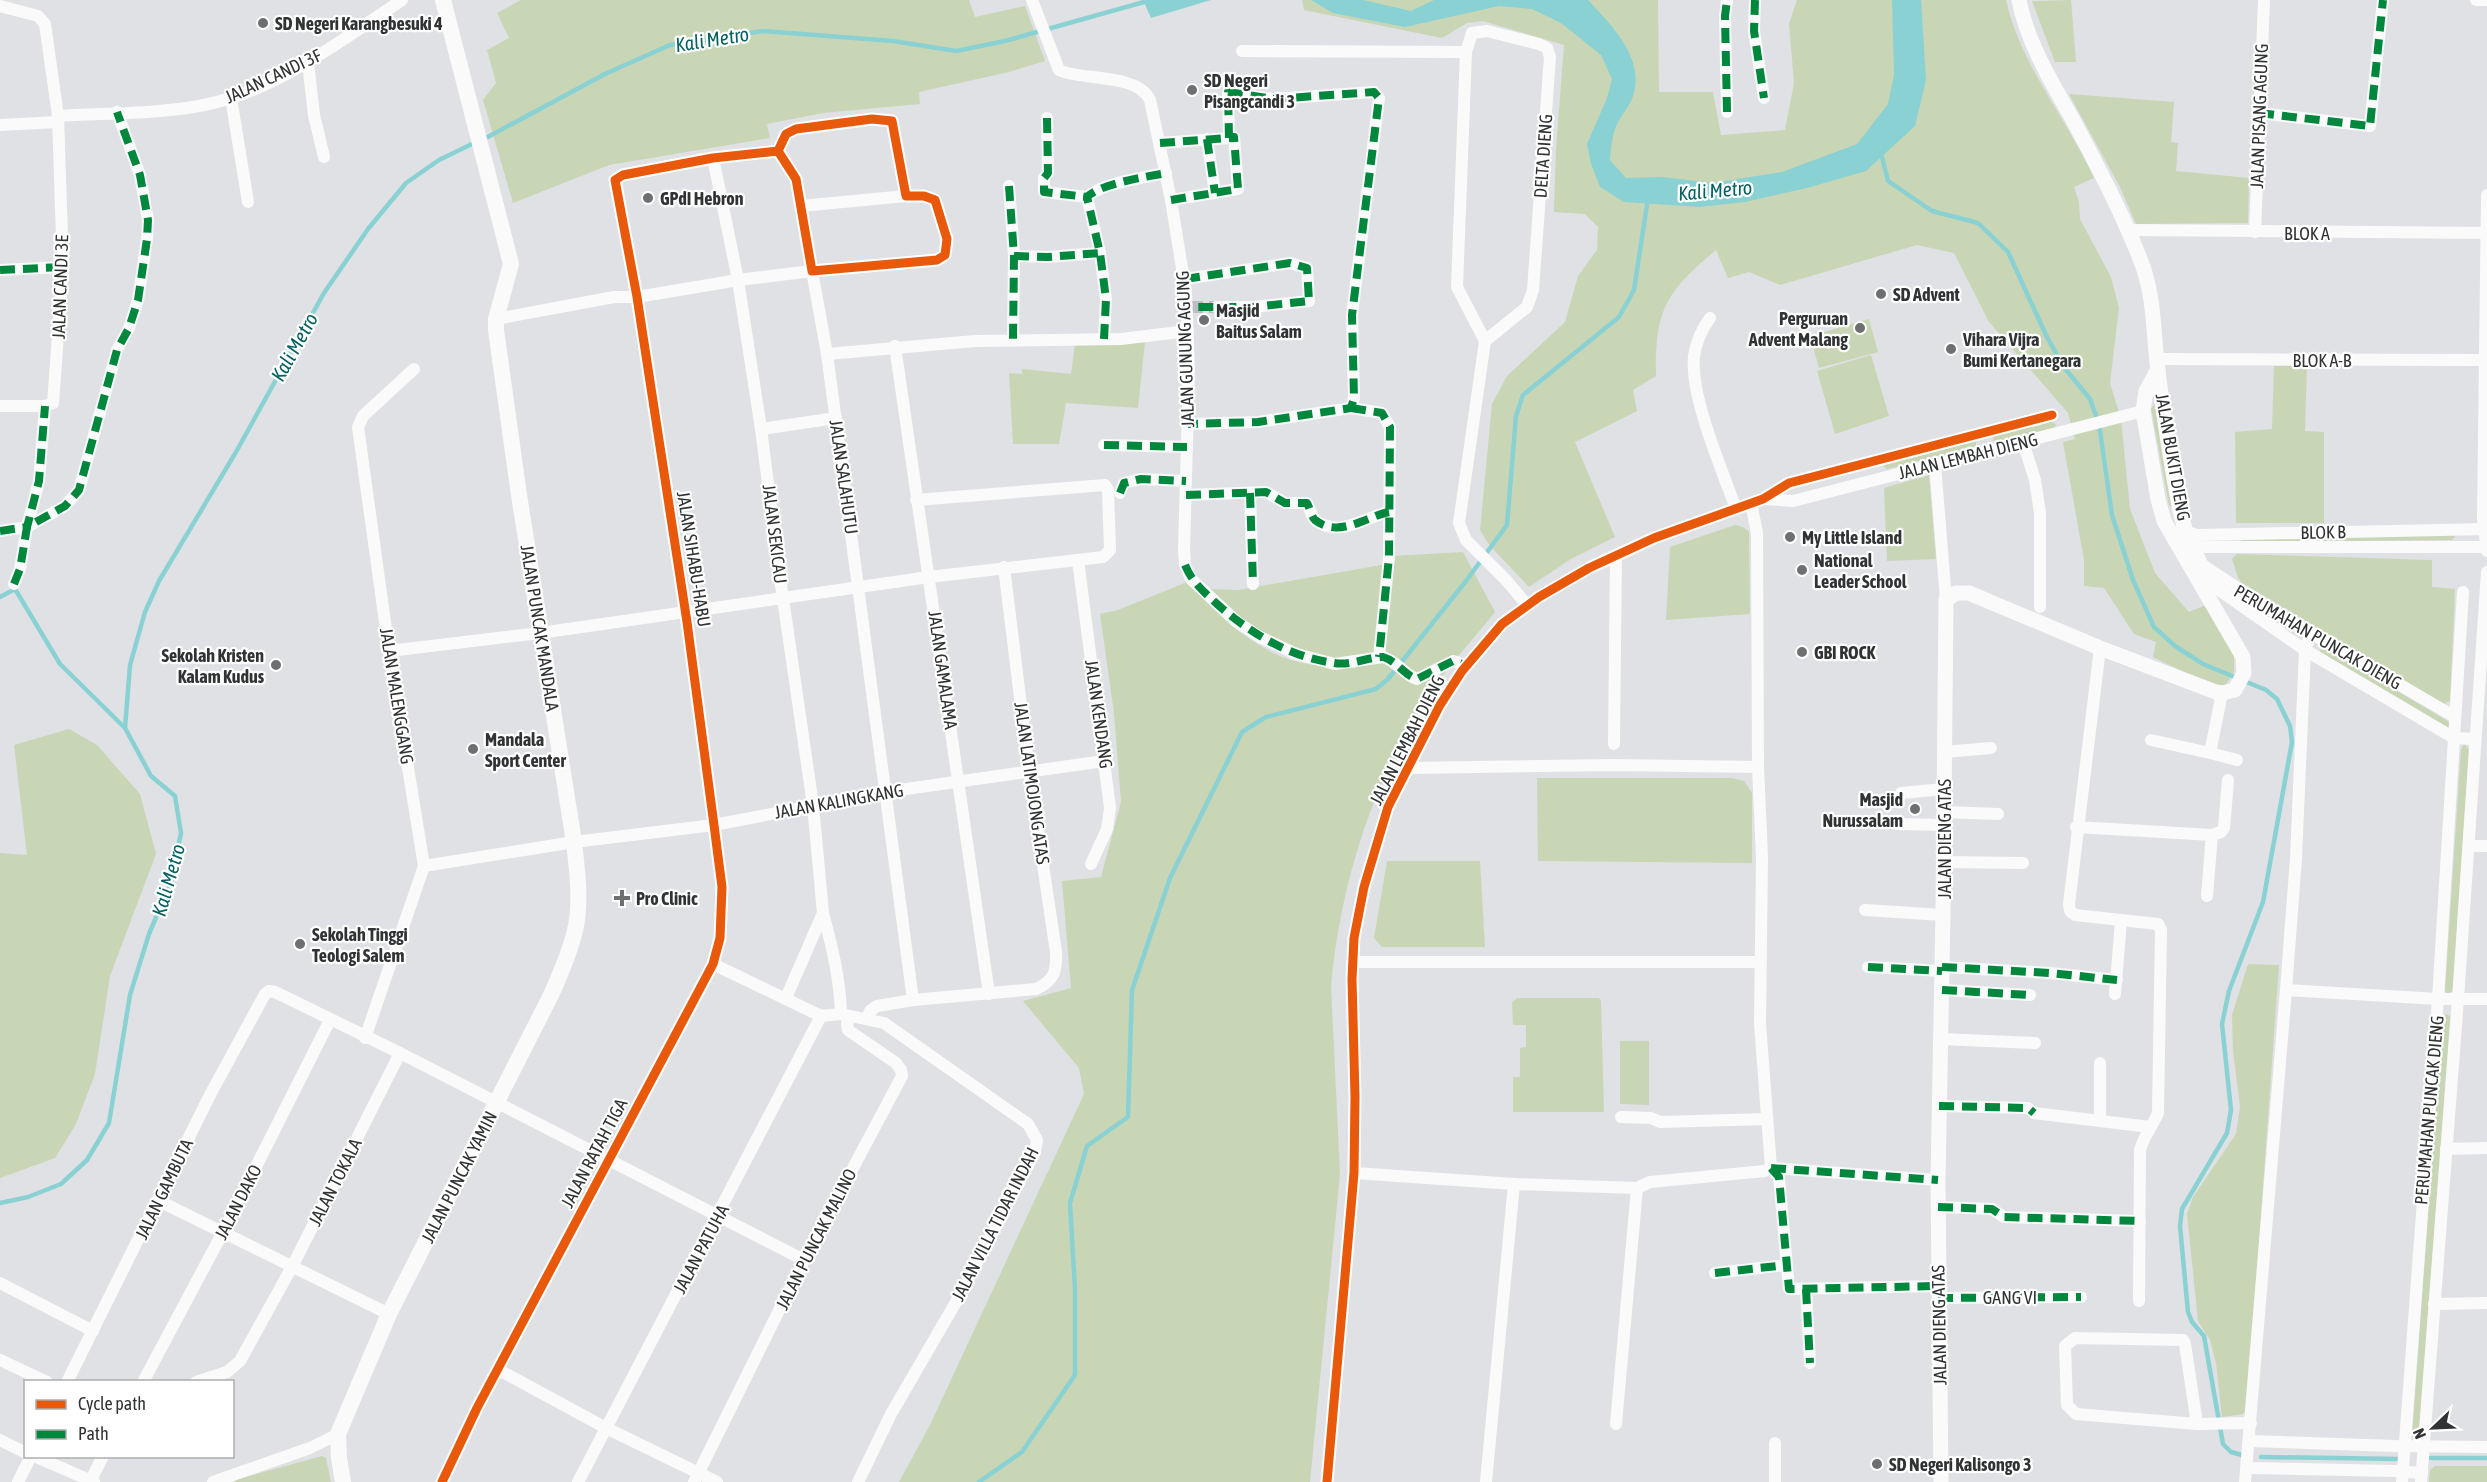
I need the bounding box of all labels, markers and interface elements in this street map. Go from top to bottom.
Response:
place label: SD Negeri Karangbesuki 4 [275,13,443,34]
marker: SD Negeri Karangbesuki 4 [256,16,270,30]
water label: Kali Metro [674,22,750,56]
street label: JALAN PISANG AGUNG [2246,43,2272,189]
street label: JALAN CANDI 3F [222,44,325,107]
place label: SD Negeri Pisangcandi 3 [1204,70,1295,112]
marker: SD Negeri Pisangcandi 3 [1185,83,1199,97]
street label: DELTA DIENG [1530,113,1556,199]
water label: Kali Metro [1677,175,1753,205]
place label: GPdI Hebron [660,188,744,209]
marker: GPdI Hebron [641,191,655,205]
street label: BLOK A [2284,223,2330,244]
street label: JALAN CANDI 3E [48,234,72,339]
street label: JALAN GUNUNG AGUNG [1172,270,1198,428]
place label: SD Advent [1893,284,1961,305]
marker: SD Advent [1874,287,1888,301]
place label: Masjid Baitus Salam [1216,300,1302,342]
place label: Perguruan Advent Malang [1748,308,1848,350]
water label: Kali Metro [266,309,322,385]
marker: Masjid Baitus Salam [1197,313,1211,327]
marker: Perguruan Advent Malang [1853,321,1867,335]
place label: Vihara Vijra Bumi Kertanegara [1962,329,2081,371]
marker: Vihara Vijra Bumi Kertanegara [1944,342,1958,356]
street label: BLOK A-B [2293,350,2352,371]
street label: JALAN BUKIT DIENG [2151,392,2195,522]
street label: JALAN SALAHUTU [826,418,862,536]
street label: JALAN LEMBAH DIENG [1896,429,2040,483]
street label: JALAN SEKICAU [759,483,791,585]
street label: JALAN SIHABU-HABU [673,490,715,628]
street label: BLOK B [2300,521,2346,543]
place label: My Little Island [1802,527,1902,548]
marker: My Little Island [1783,530,1797,544]
street label: JALAN PUNCAK MANDALA [516,543,564,713]
place label: National Leader School [1814,550,1907,592]
marker: National Leader School [1795,563,1809,577]
street label: PERUMAHAN PUNCAK DIENG [2230,580,2406,694]
street label: JALAN GAMALAMA [924,609,962,731]
street label: JALAN MALENGGANG [376,626,418,766]
place label: GBI ROCK [1814,642,1876,663]
place label: Sekolah Kristen Kalam Kudus [161,645,265,687]
marker: GBI ROCK [1795,645,1809,659]
marker: Sekolah Kristen Kalam Kudus [269,658,283,672]
street label: JALAN KENDANG [1081,658,1117,770]
street label: JALAN LEMBAH DIENG [1365,672,1449,808]
street label: JALAN LATIMOJONG ATAS [1010,701,1054,866]
place label: Mandala Sport Center [485,729,567,771]
marker: Mandala Sport Center [466,742,480,756]
street label: JALAN KALINGKANG [773,779,905,823]
street label: JALAN DIENG ATAS [1934,779,1955,899]
place label: Masjid Nurussalam [1823,789,1903,831]
marker: Masjid Nurussalam [1908,802,1922,816]
water label: Kali Metro [147,841,189,919]
place label: Pro Clinic [636,888,698,909]
marker: Pro Clinic [613,889,631,907]
place label: Sekolah Tinggi Teologi Salem [312,924,408,966]
marker: Sekolah Tinggi Teologi Salem [293,937,307,951]
street label: PERUMAHAN PUNCAK DIENG [2410,1014,2448,1206]
street label: JALAN RATAH TIGA [556,1095,632,1211]
street label: JALAN PUNCAK YAMIN [417,1108,501,1246]
street label: JALAN GAMBUTA [131,1135,197,1243]
street label: JALAN TOKALA [304,1135,366,1229]
street label: JALAN VILLA TIDAR INDAH [947,1144,1043,1304]
street label: JALAN DAKO [210,1161,266,1243]
street label: JALAN PUNCAK MALINO [771,1165,861,1313]
street label: JALAN PATUHA [669,1201,733,1297]
street label: JALAN DIENG ATAS [1927,1264,1951,1385]
street label: GANG VI [1983,1287,2037,1308]
legend [24,1380,234,1458]
text: Cycle path [78,1393,146,1414]
north arrow [2403,1398,2463,1458]
text: Path [78,1423,109,1444]
text: N [2409,1426,2429,1442]
place label: SD Negeri Kalisongo 3 [1889,1454,2031,1475]
marker: SD Negeri Kalisongo 3 [1870,1457,1884,1471]

